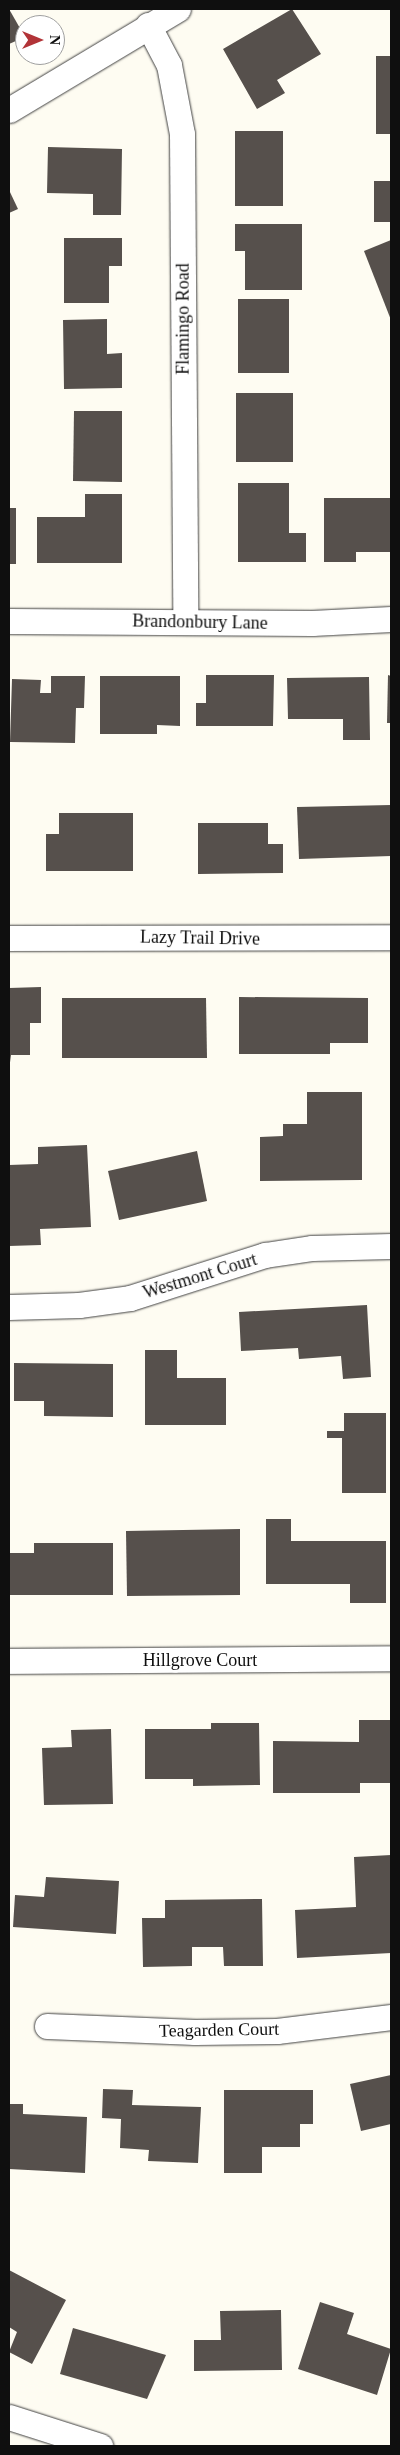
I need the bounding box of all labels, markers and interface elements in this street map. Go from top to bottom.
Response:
north arrow [15,15,65,65]
text: N [47,35,62,45]
street label: Flamingo Road [172,263,194,375]
street label: Brandonbury Lane [132,610,268,634]
street label: Lazy Trail Drive [140,926,260,950]
street label: Westmont Court [140,1248,260,1304]
street label: Hillgrove Court [143,1649,257,1671]
street label: Teagarden Court [159,2018,279,2042]

